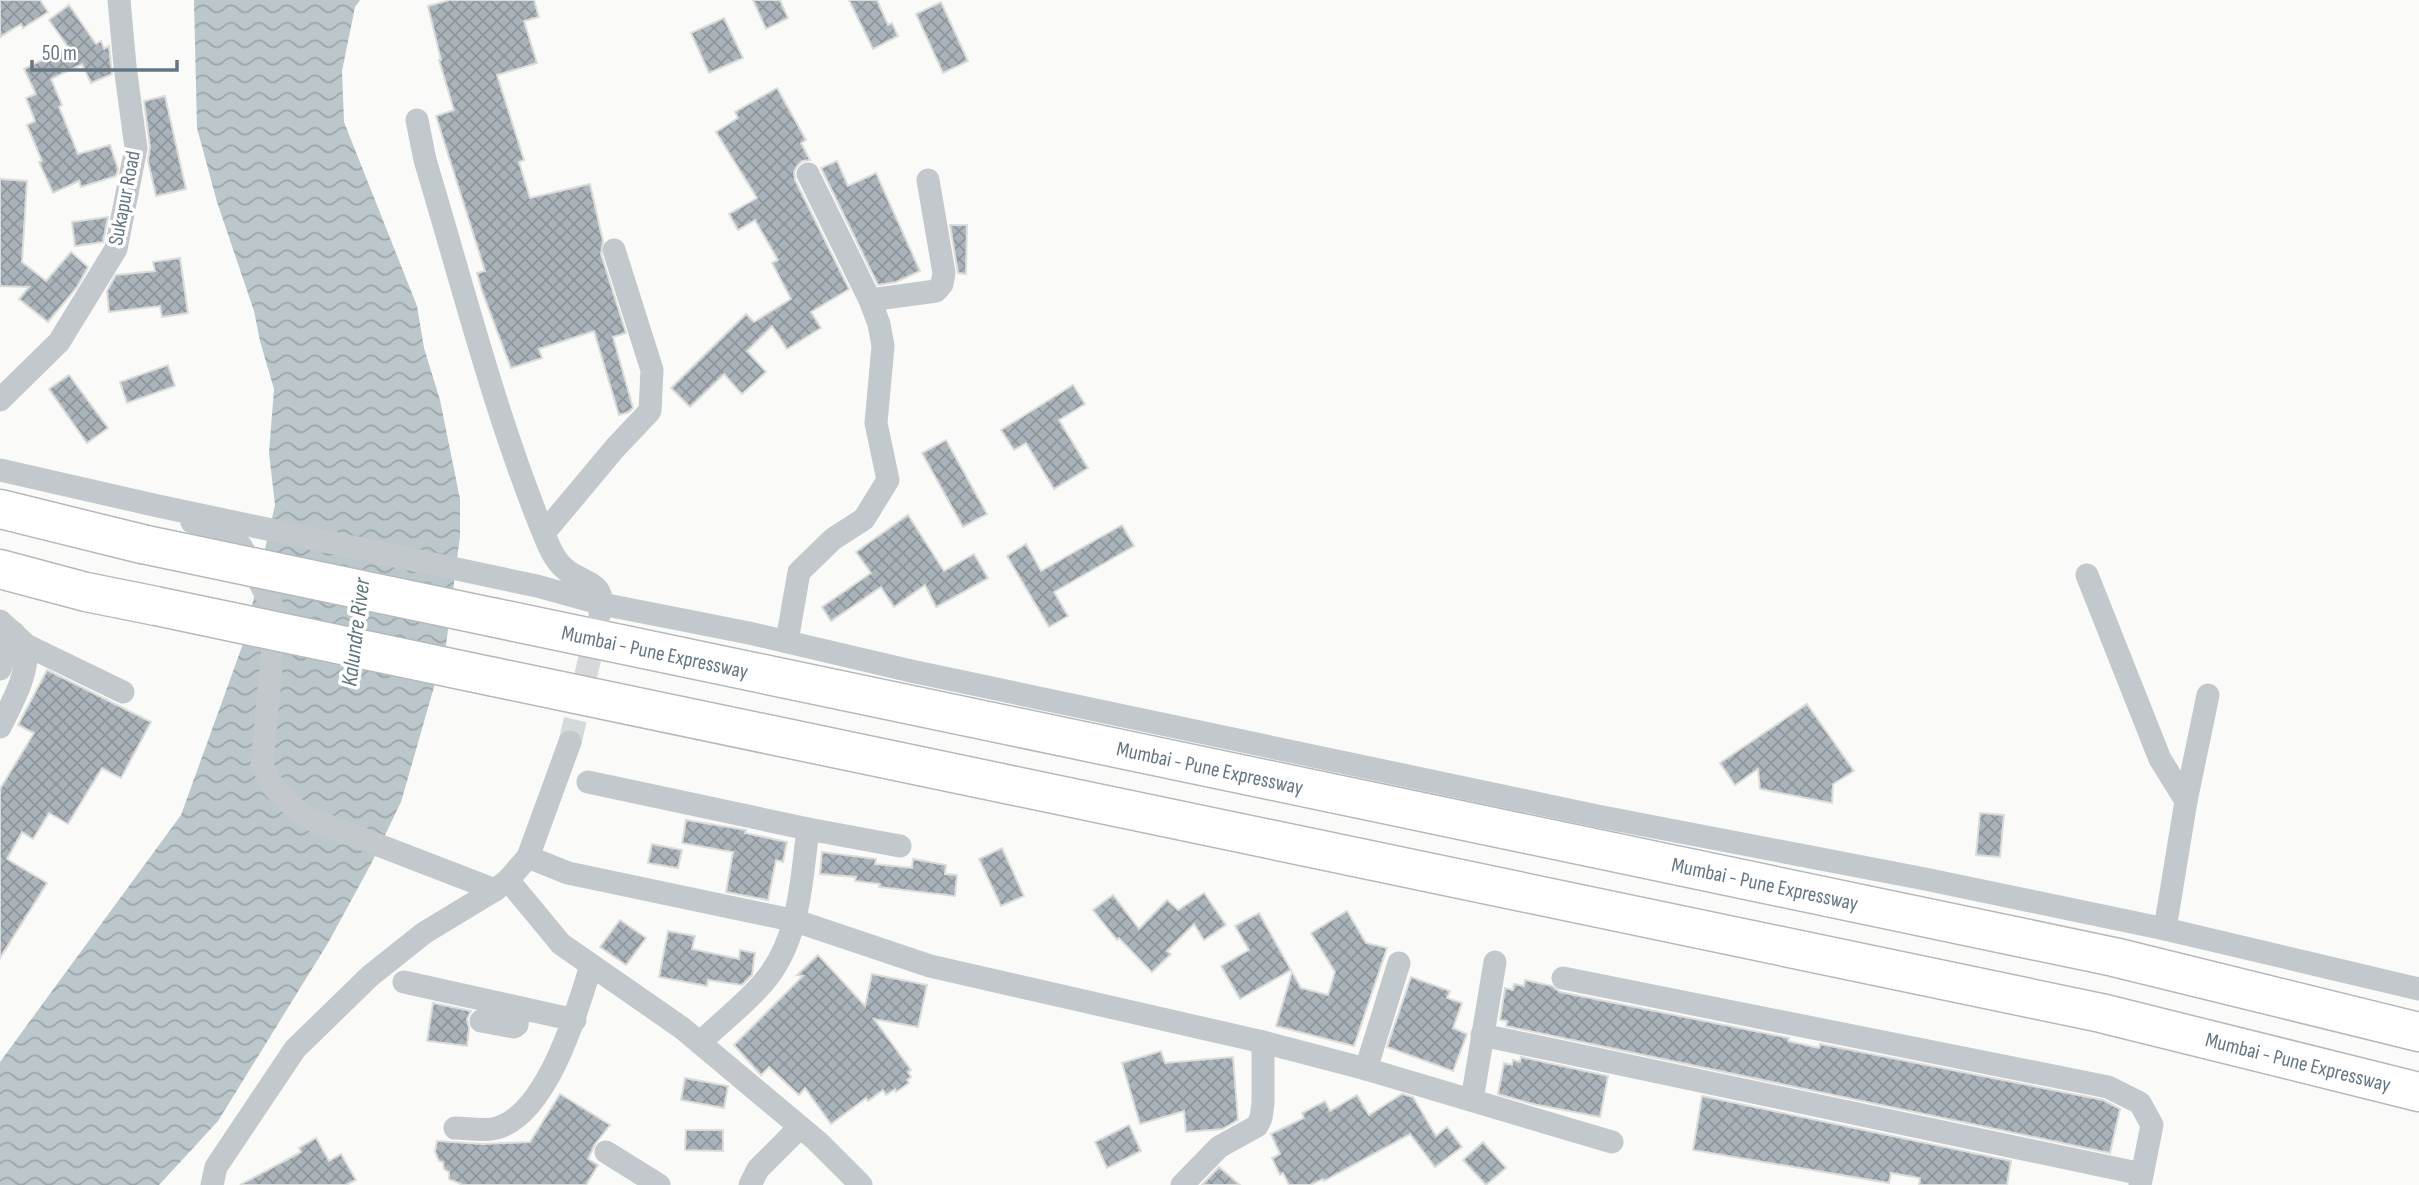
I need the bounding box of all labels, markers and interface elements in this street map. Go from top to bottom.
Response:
scale bar [32,28,177,72]
text: 50 m [42,41,77,66]
street label: Sukapur Road [103,149,146,247]
water label: Kalundre River [335,575,377,688]
street label: Mumbai - Pune Expressway [559,621,750,684]
street label: Mumbai - Pune Expressway [1114,737,1305,800]
street label: Mumbai - Pune Expressway [1669,853,1860,916]
street label: Mumbai - Pune Expressway [2203,1027,2393,1098]

